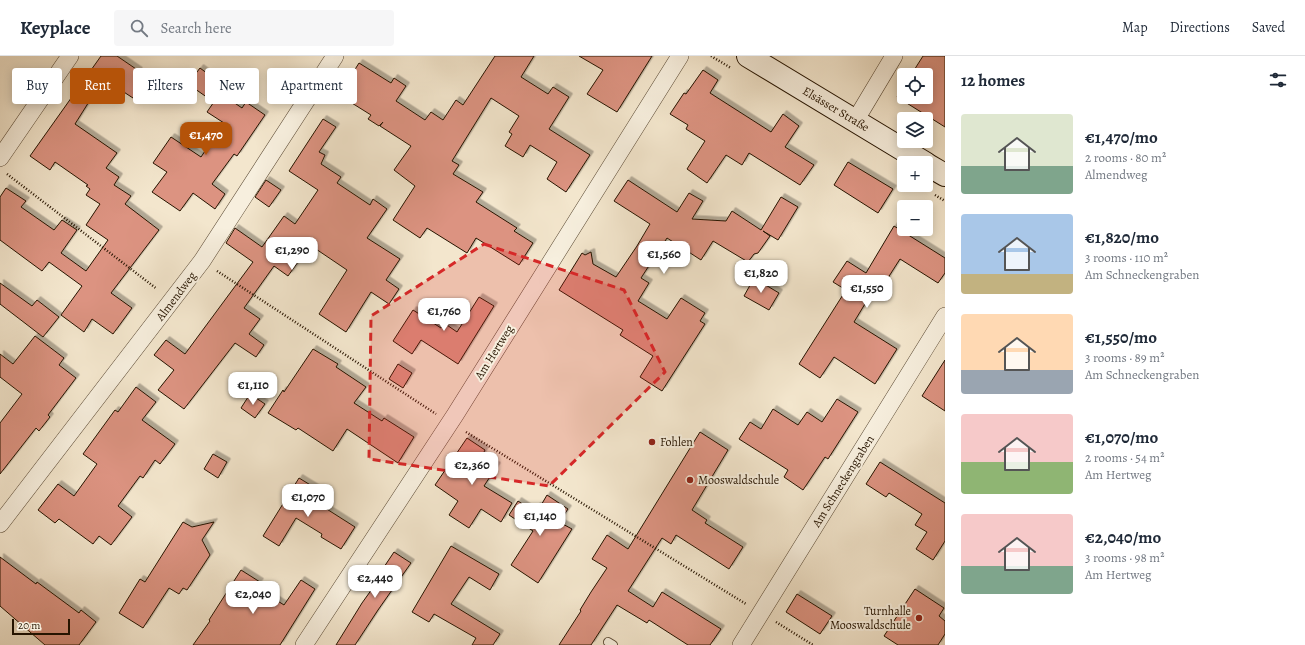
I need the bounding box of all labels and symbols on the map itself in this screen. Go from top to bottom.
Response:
street label: Elsässer Straße [800,83,872,135]
pin: €1,470 [173,122,239,156]
pin: €1,290 [259,237,325,271]
pin: €1,560 [631,241,697,275]
pin: €1,820 [728,260,794,294]
street label: Almendweg [152,268,200,325]
pin: €1,550 [834,275,900,309]
pin: €1,760 [411,298,477,332]
street label: Am Hertweg [470,322,517,383]
pin: €1,110 [220,372,286,406]
street label: Am Schneckengraben [808,432,878,531]
place label: Fohlen [660,434,693,450]
marker: Fohlen [647,437,657,447]
pin: €2,360 [439,452,505,486]
place label: Mooswaldschule [698,472,779,488]
marker: Mooswaldschule [685,475,695,485]
pin: €1,070 [275,484,341,518]
pin: €1,140 [507,503,573,537]
pin: €2,440 [342,565,408,599]
pin: €2,040 [220,581,286,615]
place label: Turnhalle Mooswaldschule [830,603,911,633]
marker: Turnhalle Mooswaldschule [914,613,924,623]
scale bar [12,617,70,636]

